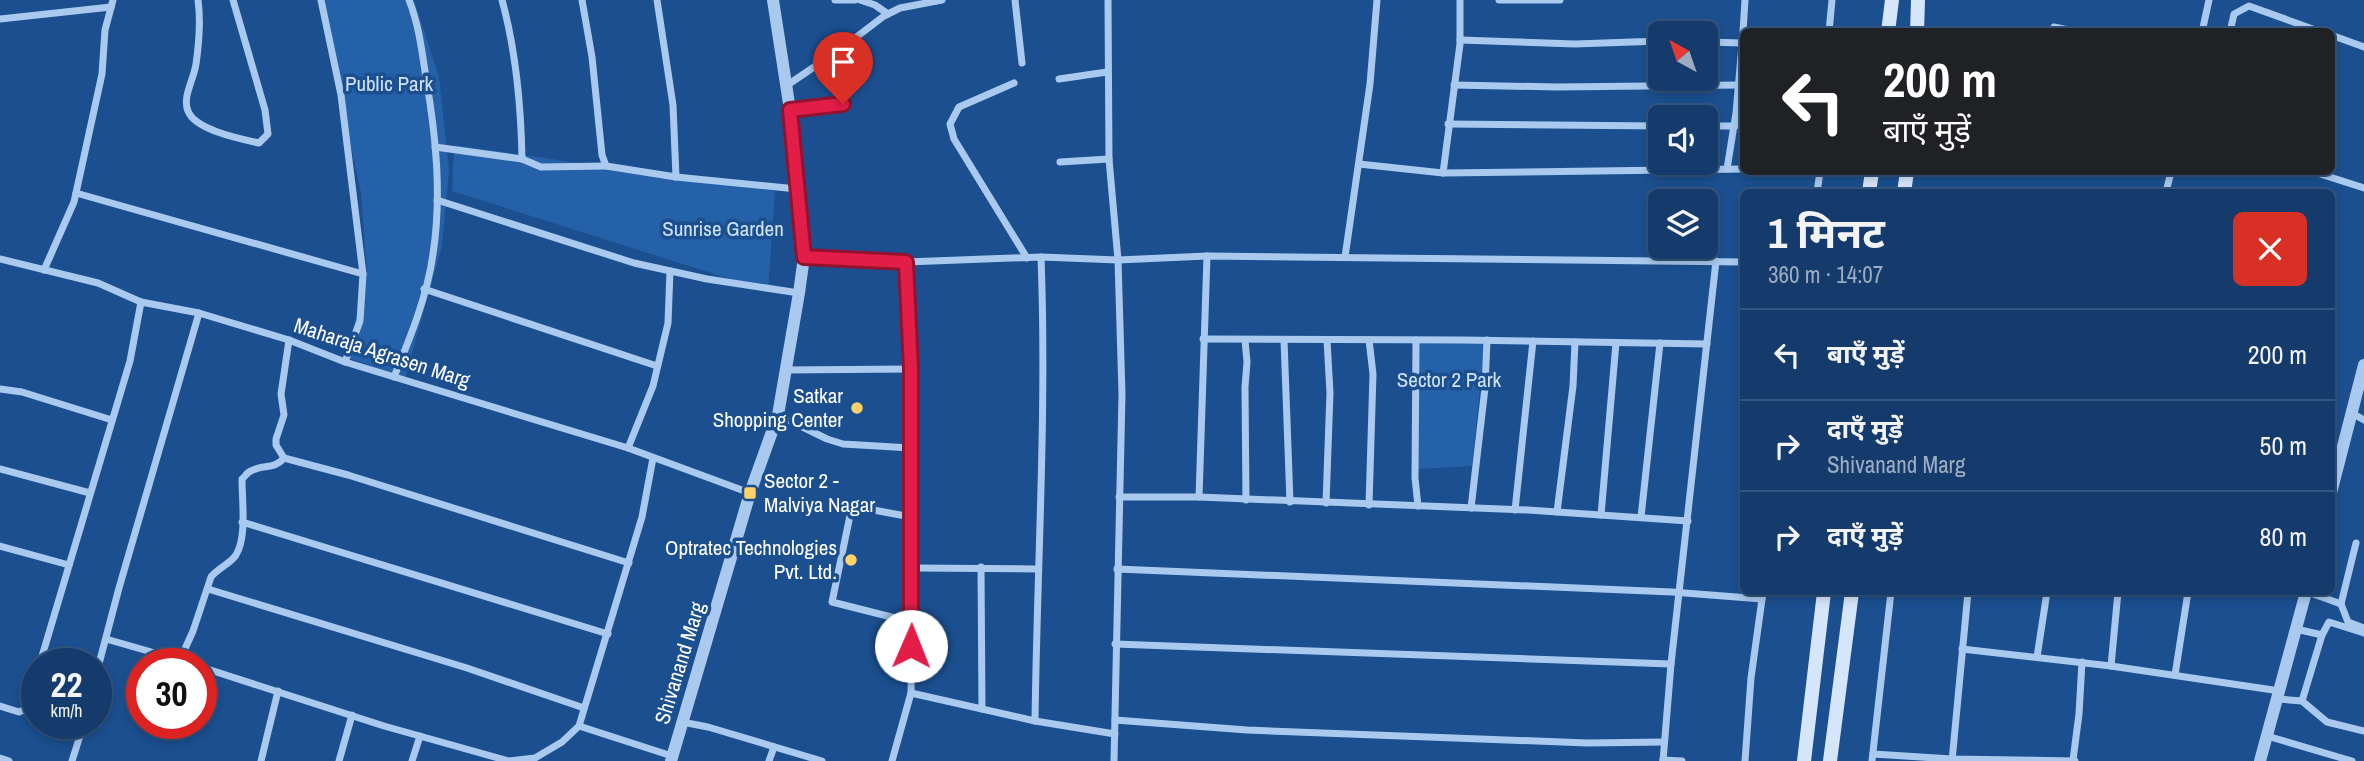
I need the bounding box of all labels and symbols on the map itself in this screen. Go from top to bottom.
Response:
north arrow [1648,21,1718,91]
pin [813,32,873,104]
park label: Public Park [345,69,433,98]
park label: Sunrise Garden [662,214,784,243]
street label: Maharaja Agrasen Marg [290,310,474,395]
park label: Sector 2 Park [1397,365,1502,394]
place label: Satkar Shopping Center [713,381,843,434]
marker: Satkar Shopping Center [849,400,865,416]
place label: Sector 2 - Malviya Nagar [764,466,875,519]
marker: Sector 2 - Malviya Nagar [742,485,758,501]
place label: Optratec Technologies Pvt. Ltd. [665,533,837,586]
marker: Optratec Technologies Pvt. Ltd. [843,552,859,568]
street label: Shivanand Marg [647,598,712,728]
position arrow [874,609,948,683]
speed limit sign: 30 [126,648,217,739]

